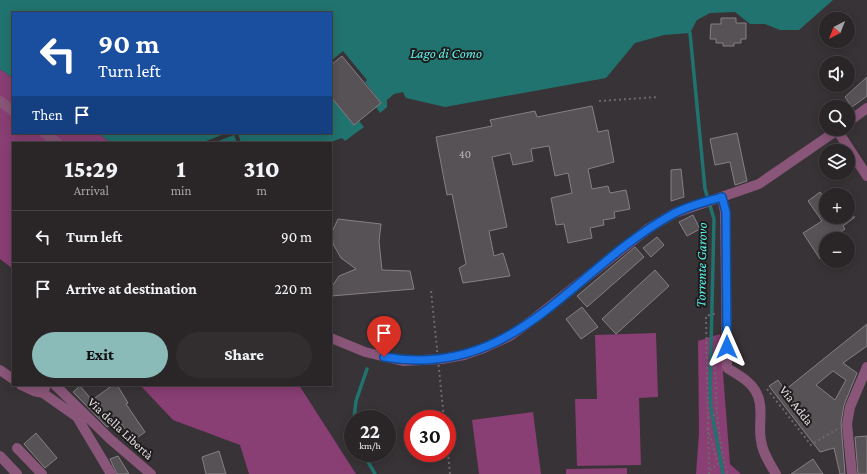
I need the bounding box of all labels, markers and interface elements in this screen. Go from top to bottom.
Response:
north arrow [819,12,855,48]
map controls [819,12,855,268]
icon: left [32,28,84,80]
text: 90 m [98,28,159,59]
water label: Lago di Como [410,45,482,61]
button: sound [819,56,855,92]
text: Turn left [98,61,161,81]
button: search [819,100,855,136]
icon: arrive [71,104,93,126]
text: Then [32,107,63,123]
button: layers [819,144,855,180]
house number: 40 [459,148,471,160]
text: 15:29 [64,155,118,182]
text: 1 [176,155,186,182]
text: 310 [244,155,280,182]
text: Arrival [74,183,109,198]
text: min [171,183,191,198]
text: m [257,183,267,198]
button: + [819,188,855,224]
water label: Torrente Garovo [692,222,710,308]
icon: left [32,226,54,248]
text: Turn left [66,229,122,245]
text: 90 m [281,229,312,245]
button: − [819,232,855,268]
icon: arrive [32,278,54,300]
text: Arrive at destination [66,281,197,297]
text: 220 m [274,281,312,297]
pin [367,316,401,357]
icon: arrive [373,322,395,344]
position arrow [706,326,748,368]
button: Exit [32,332,168,378]
button: Share [176,332,312,378]
street label: Via Adda [776,382,817,428]
street label: Via della Libertà [85,394,157,463]
speed limit sign: 30 [404,410,456,462]
text: 22 [360,420,380,442]
text: km/h [359,440,381,451]

